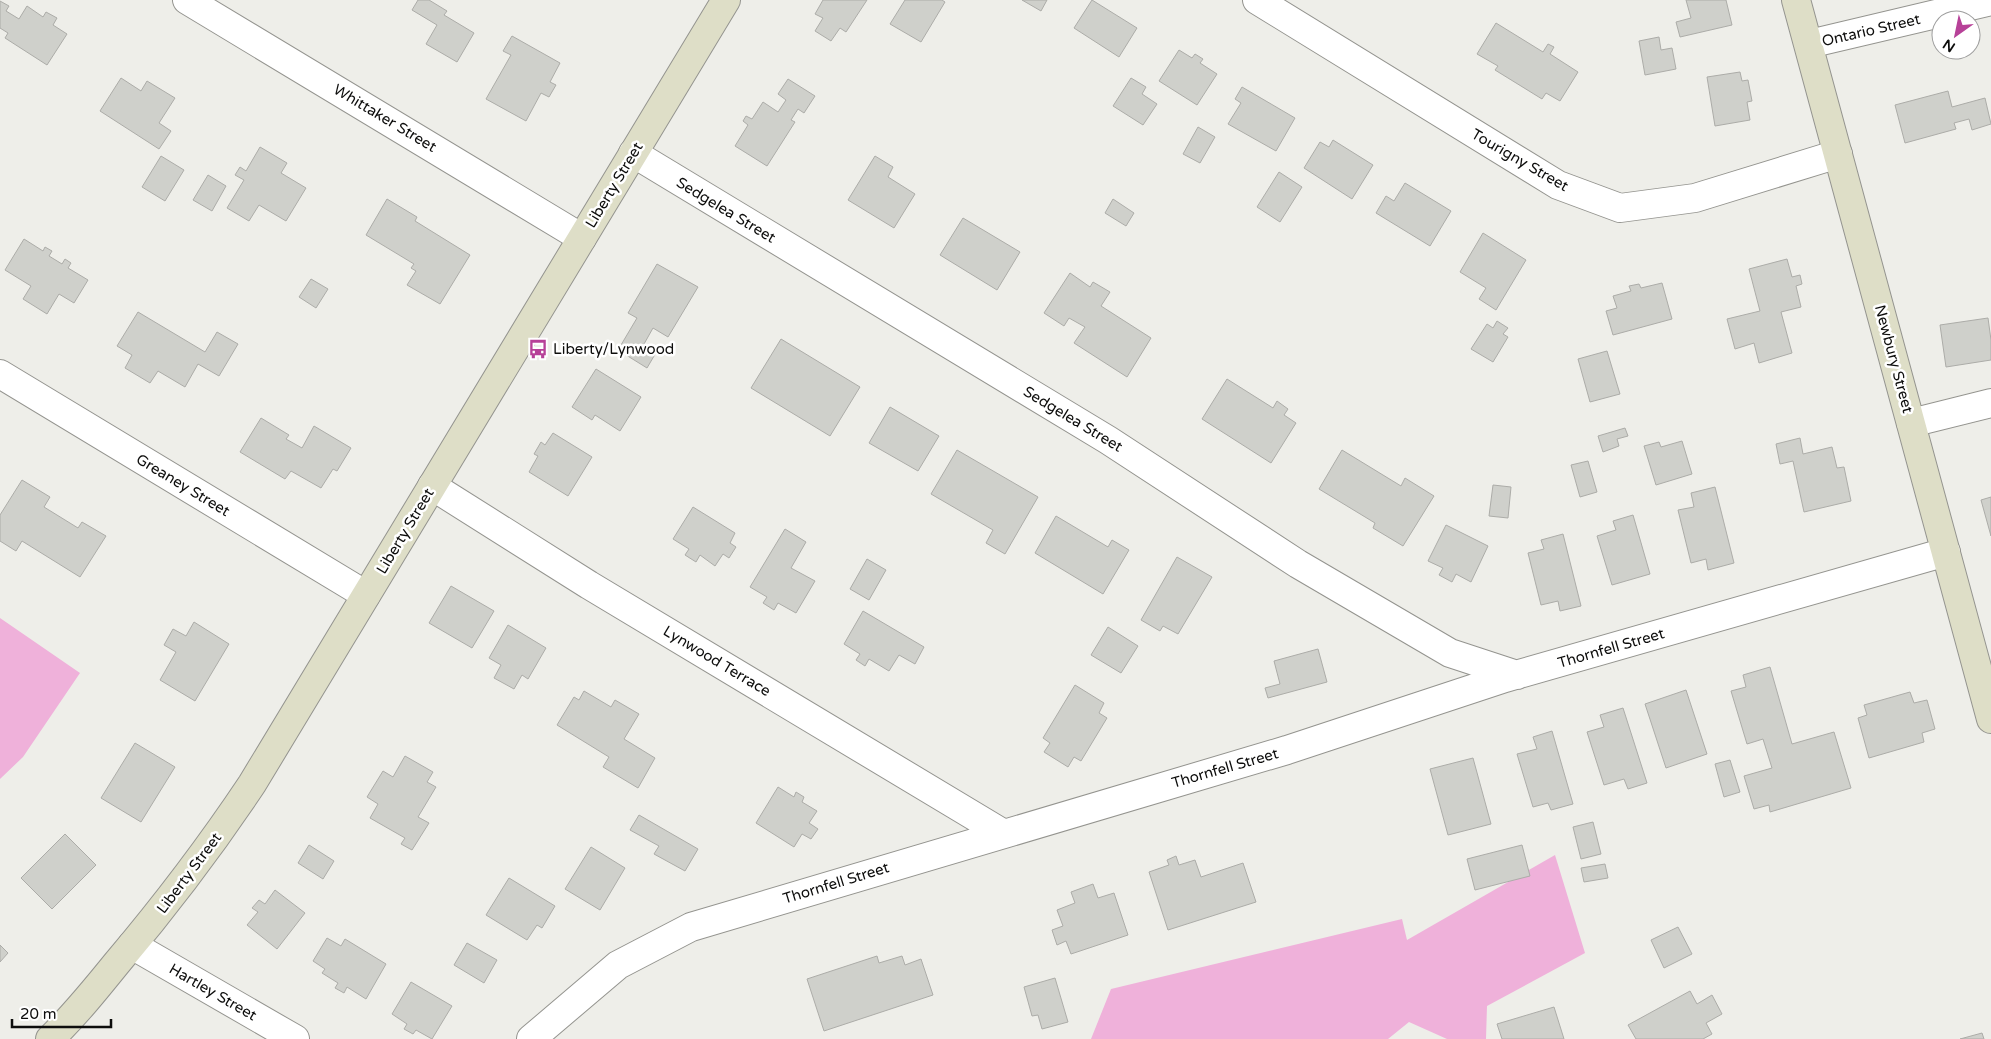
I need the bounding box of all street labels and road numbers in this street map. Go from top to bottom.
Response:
street label: Ontario Street [1820,10,1922,50]
street label: Whittaker Street [330,80,440,156]
street label: Tourigny Street [1468,125,1572,195]
street label: Liberty Street [581,139,647,231]
street label: Sedgelea Street [673,173,779,247]
street label: Newbury Street [1871,303,1917,415]
street label: Sedgelea Street [1020,382,1126,456]
street label: Greaney Street [133,450,233,520]
street label: Liberty Street [372,485,438,577]
street label: Lynwood Terrace [660,622,774,700]
street label: Thornfell Street [1556,624,1667,672]
street label: Thornfell Street [1170,744,1281,792]
street label: Liberty Street [153,829,225,917]
street label: Thornfell Street [781,858,891,908]
street label: Hartley Street [166,960,260,1024]

